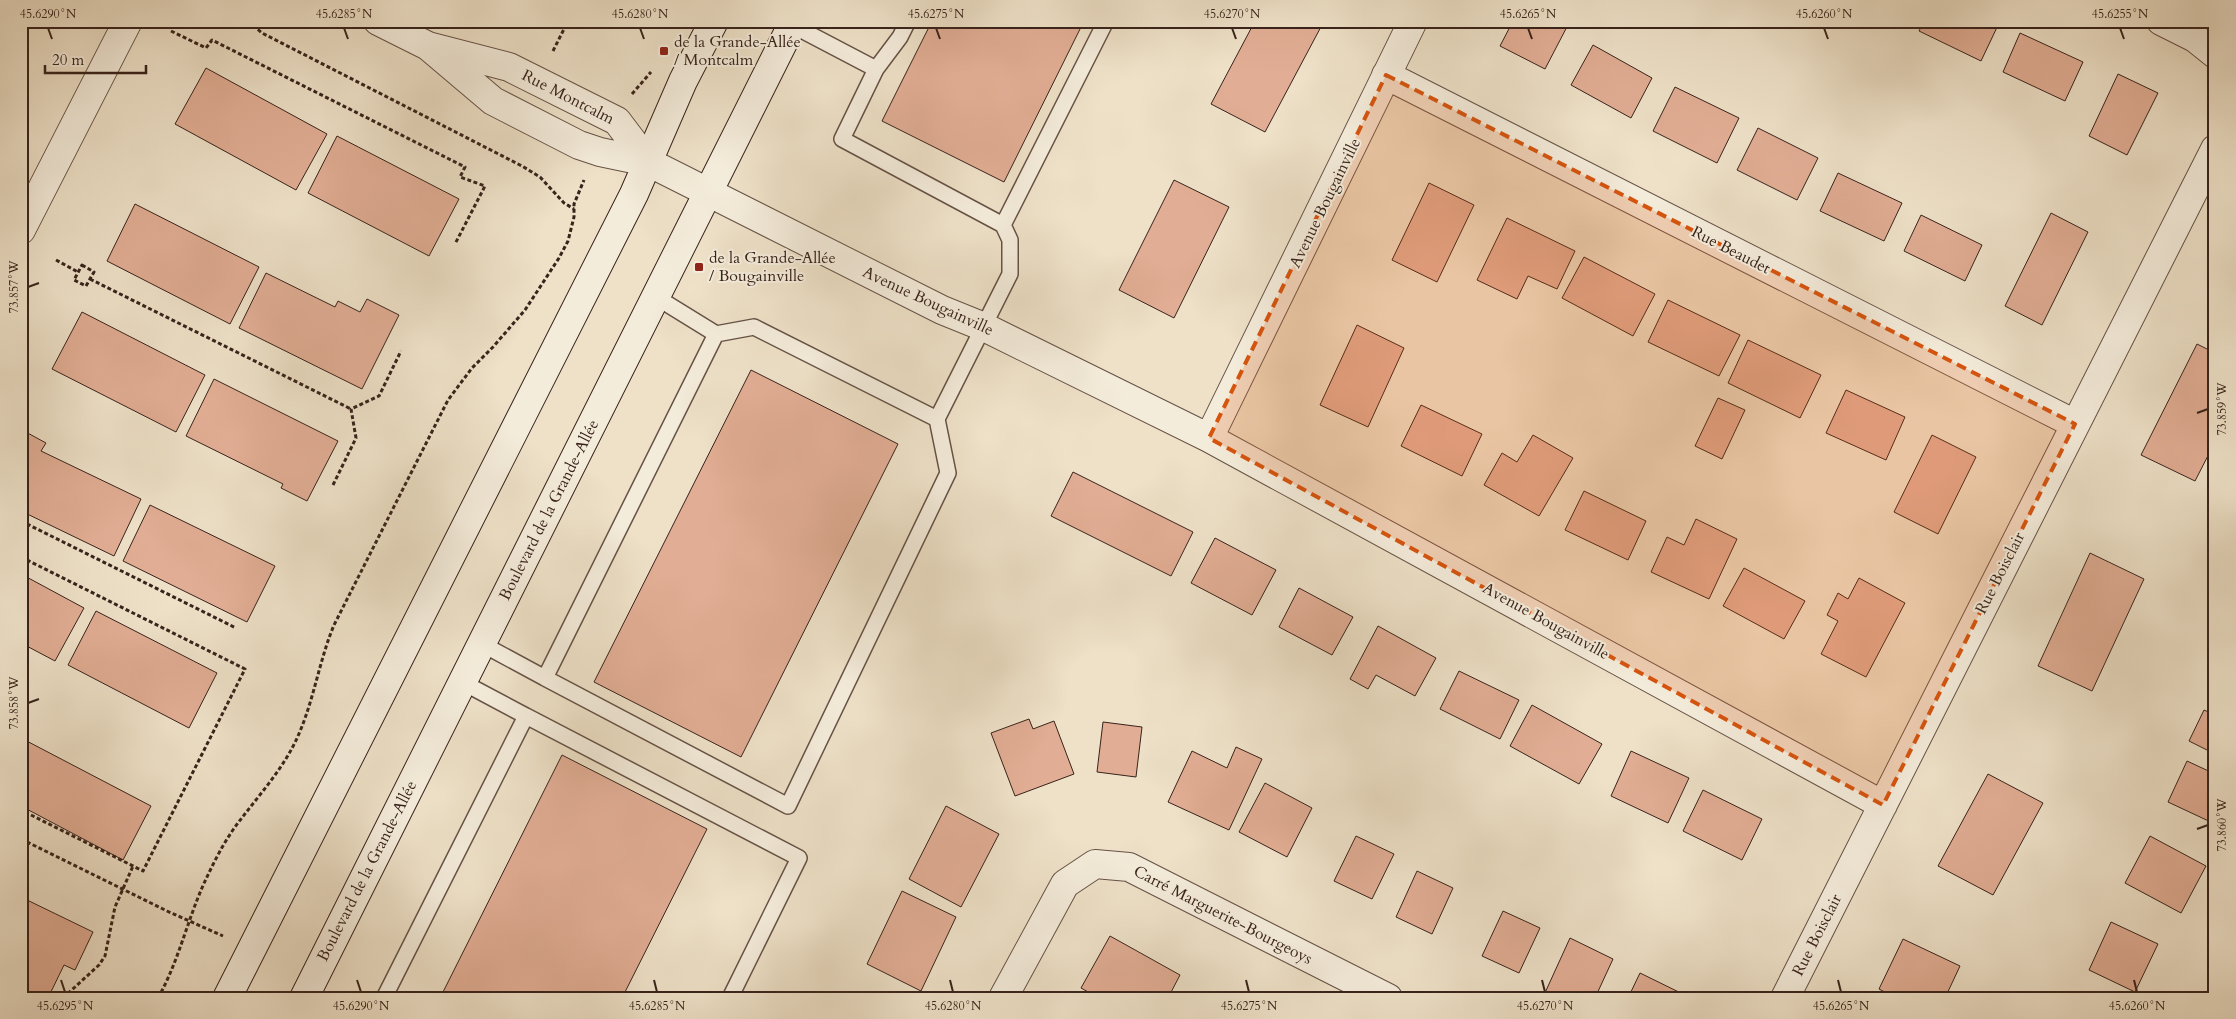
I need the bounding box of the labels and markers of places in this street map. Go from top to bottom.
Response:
place label: de la Grande-Allée / Montcalm [674,31,801,71]
marker: de la Grande-Allée / Montcalm [658,45,670,57]
place label: de la Grande-Allée / Bougainville [709,247,836,287]
marker: de la Grande-Allée / Bougainville [693,261,705,273]

